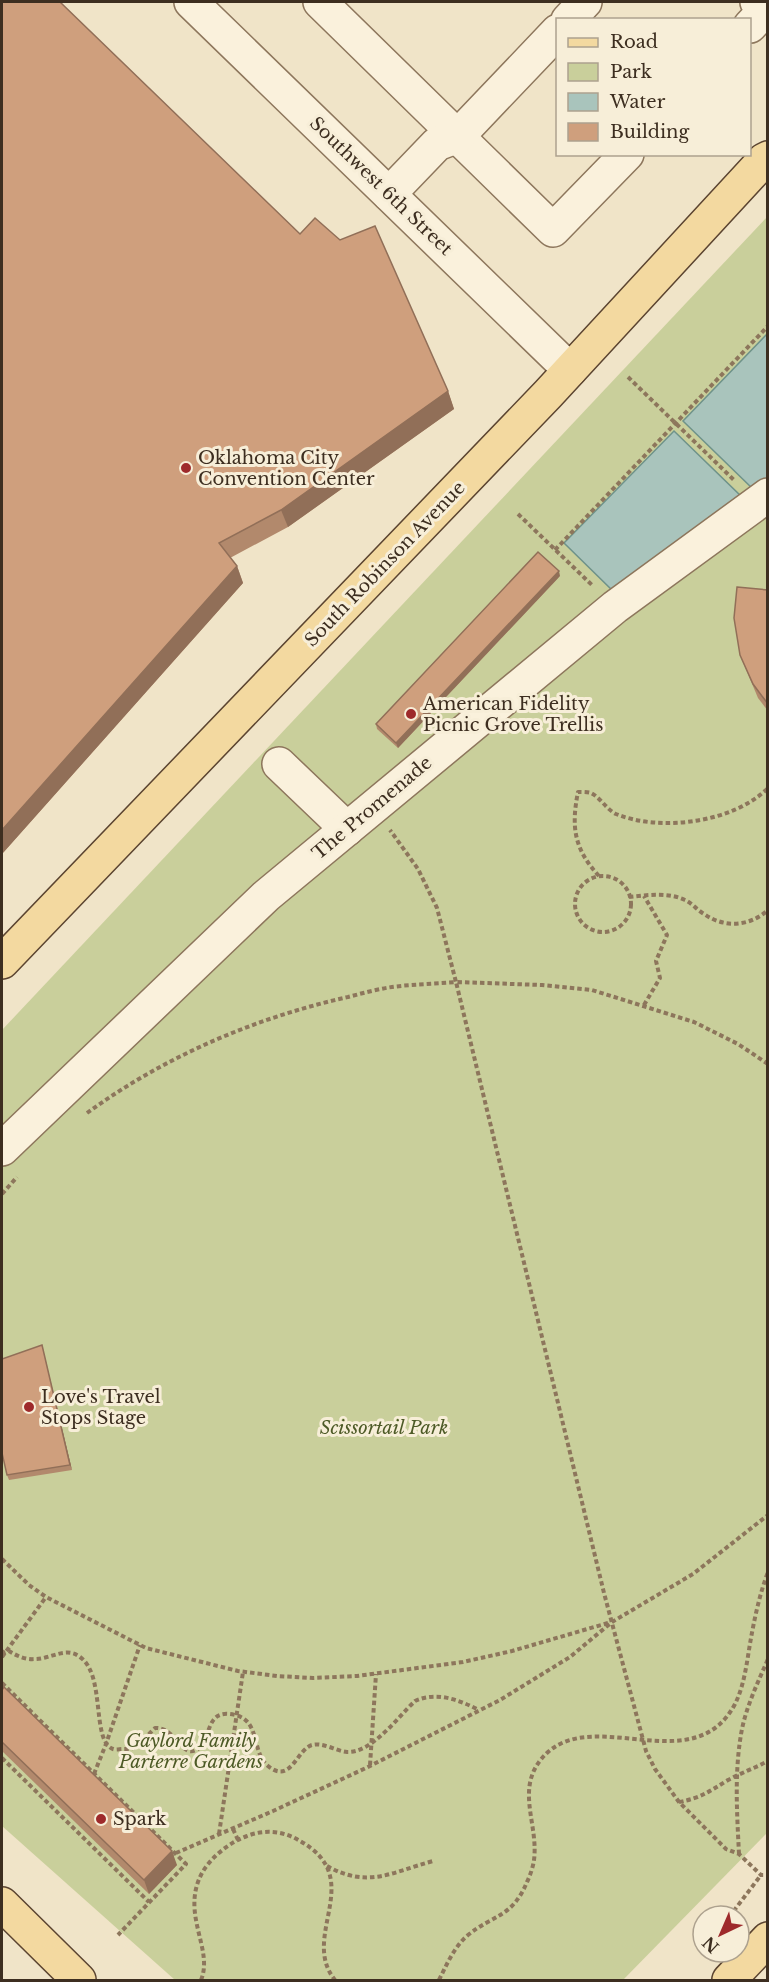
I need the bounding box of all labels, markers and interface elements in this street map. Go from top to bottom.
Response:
legend [556,18,751,156]
text: Road [610,31,658,53]
text: Park [610,61,652,83]
text: Water [609,91,666,113]
street label: Southwest 6th Street [305,112,457,260]
text: Building [610,121,689,143]
place label: Oklahoma City Convention Center [198,447,375,490]
marker: Oklahoma City Convention Center [179,461,193,475]
street label: South Robinson Avenue [300,477,470,651]
place label: American Fidelity Picnic Grove Trellis [422,693,603,736]
marker: American Fidelity Picnic Grove Trellis [404,707,418,721]
street label: The Promenade [308,752,436,864]
place label: Love's Travel Stops Stage [41,1386,161,1429]
marker: Love's Travel Stops Stage [22,1400,36,1414]
park label: Scissortail Park [320,1417,448,1439]
park label: Gaylord Family Parterre Gardens [118,1730,263,1773]
place label: Spark [113,1808,166,1830]
marker: Spark [94,1812,108,1826]
north arrow [691,1904,751,1964]
text: N [698,1932,723,1957]

